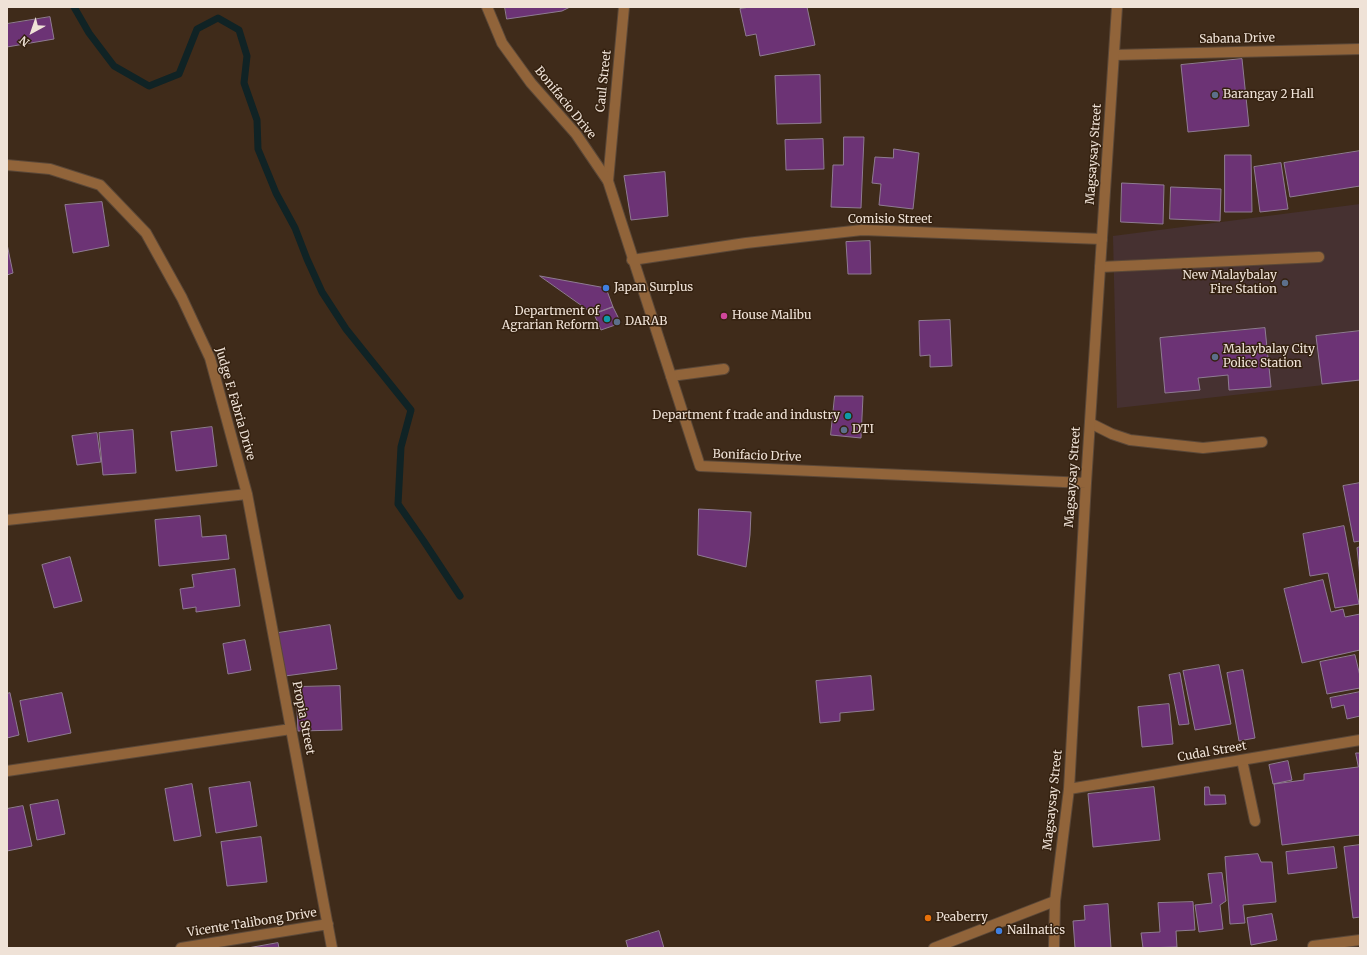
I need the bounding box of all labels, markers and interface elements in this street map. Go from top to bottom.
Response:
north arrow [12,12,52,52]
street label: Sabana Drive [1199,31,1275,47]
text: N [16,33,32,49]
street label: Caul Street [594,49,614,113]
street label: Bonifacio Drive [531,64,599,142]
place label: Barangay 2 Hall [1223,88,1314,102]
marker: Barangay 2 Hall [1210,90,1220,100]
street label: Magsaysay Street [1083,103,1105,205]
street label: Comisio Street [848,213,932,227]
place label: New Malaybalay Fire Station [1182,269,1277,297]
marker: New Malaybalay Fire Station [1280,278,1290,288]
place label: Japan Surplus [614,281,693,295]
marker: Japan Surplus [601,283,611,293]
place label: Department of Agrarian Reform [502,305,599,333]
place label: House Malibu [732,309,812,323]
marker: House Malibu [719,311,729,321]
marker: Department of Agrarian Reform [602,314,612,324]
place label: DARAB [625,315,667,329]
marker: DARAB [612,317,622,327]
place label: Malaybalay City Police Station [1223,343,1315,371]
street label: Judge F. Fabria Drive [212,346,258,462]
marker: Malaybalay City Police Station [1210,352,1220,362]
place label: Department f trade and industry [652,409,840,423]
marker: Department f trade and industry [843,411,853,421]
place label: DTI [852,423,874,437]
marker: DTI [839,425,849,435]
street label: Magsaysay Street [1062,426,1084,528]
street label: Bonifacio Drive [712,447,802,465]
street label: Propia Street [289,680,317,756]
street label: Cudal Street [1176,739,1248,765]
street label: Magsaysay Street [1041,749,1065,851]
street label: Vicente Talibong Drive [186,906,318,940]
place label: Peaberry [936,911,988,925]
marker: Peaberry [923,913,933,923]
place label: Nailnatics [1007,924,1065,938]
marker: Nailnatics [994,926,1004,936]

